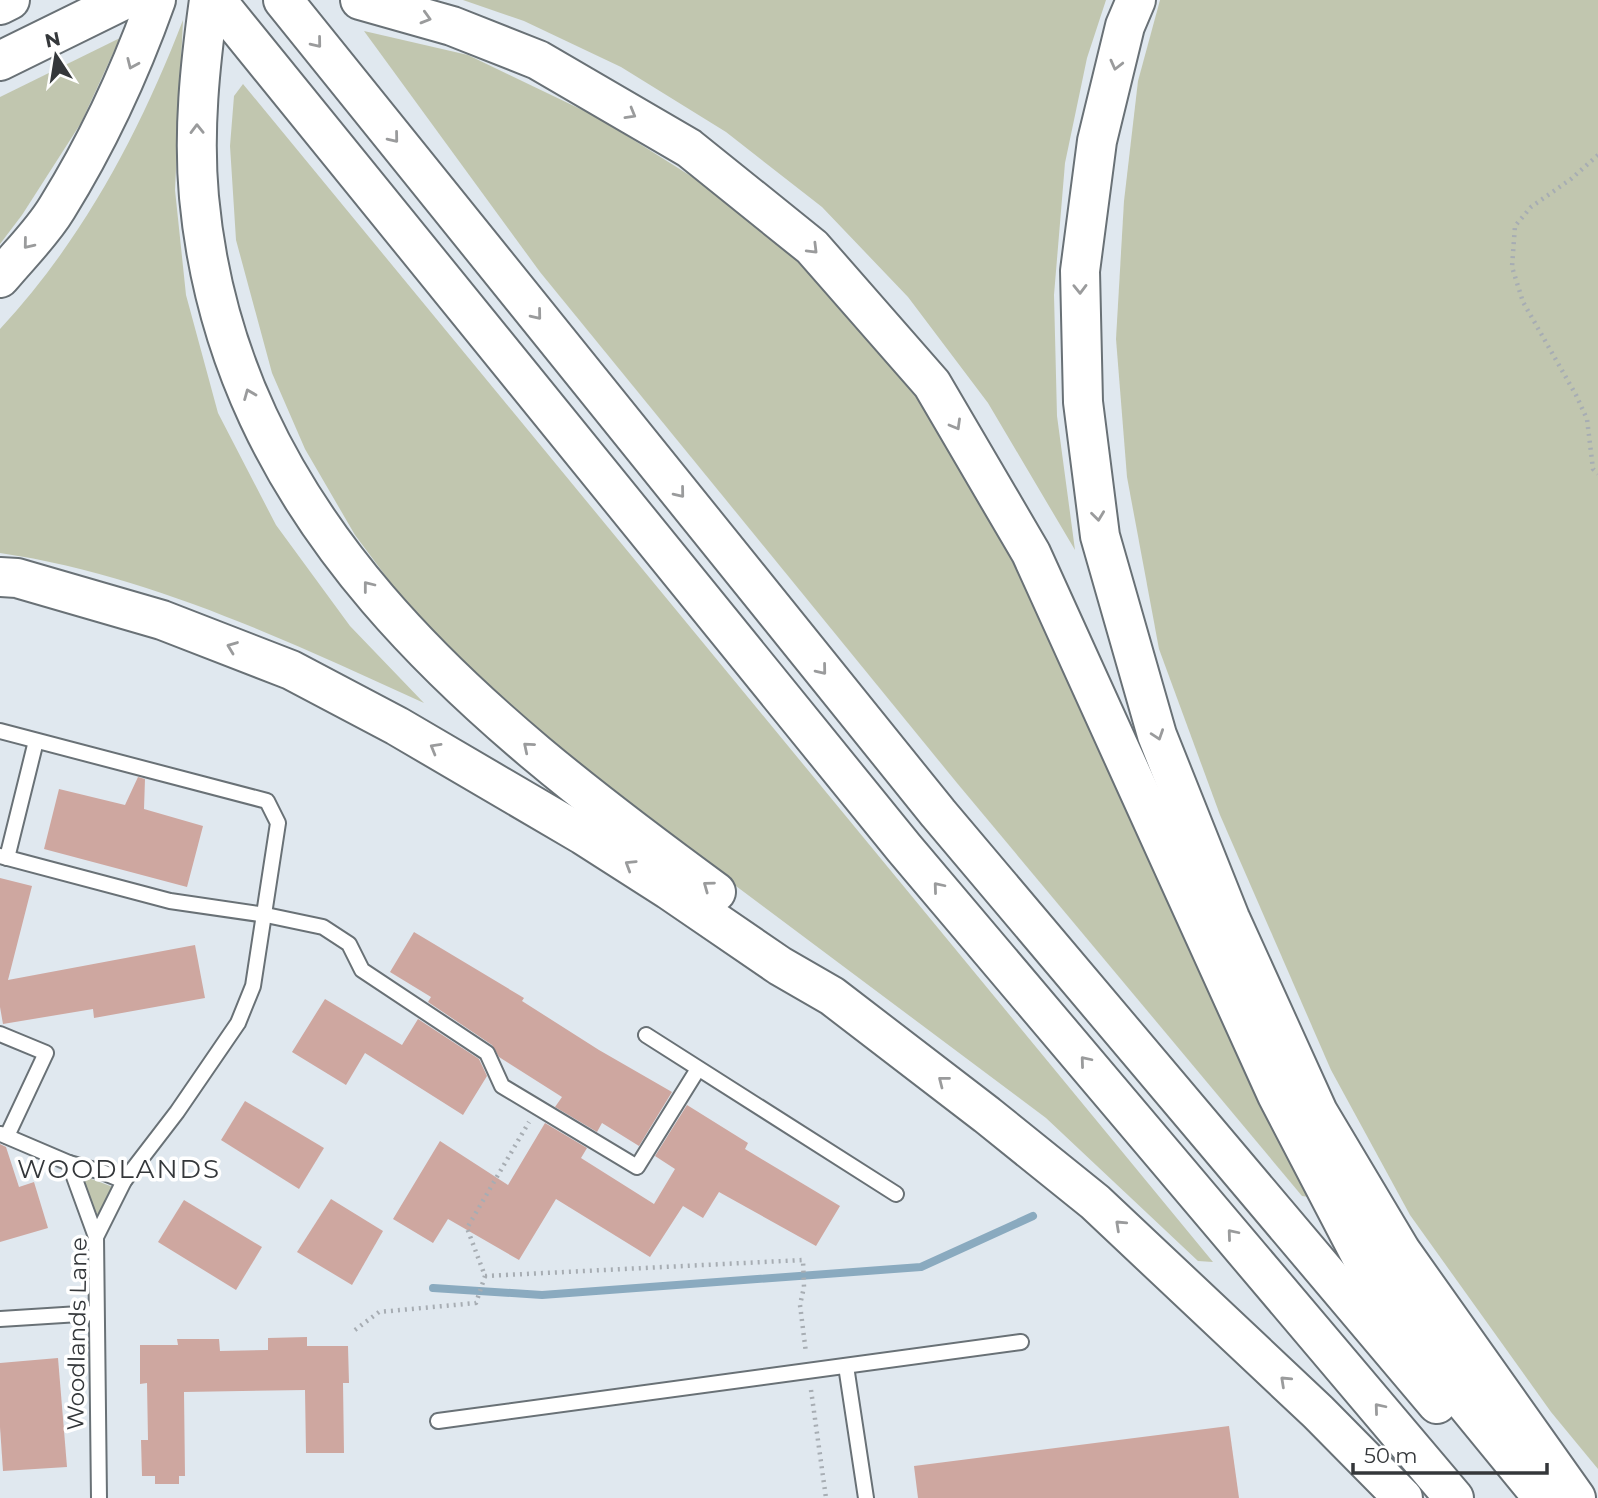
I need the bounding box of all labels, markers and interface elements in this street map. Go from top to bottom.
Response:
one-way arrow [419,10,431,25]
north arrow [21,21,91,91]
text: N [43,27,62,53]
one-way arrow [309,35,322,47]
one-way arrow [126,57,140,69]
one-way arrow [1110,59,1124,71]
one-way arrow [624,106,636,119]
one-way arrow [189,123,205,134]
one-way arrow [386,130,398,143]
one-way arrow [24,236,36,249]
one-way arrow [805,241,818,254]
one-way arrow [1073,284,1088,295]
one-way arrow [528,308,541,320]
one-way arrow [244,388,258,400]
one-way arrow [948,418,961,431]
one-way arrow [671,485,684,497]
one-way arrow [1090,510,1105,522]
one-way arrow [363,582,376,594]
one-way arrow [227,641,239,655]
one-way arrow [814,662,827,674]
one-way arrow [1150,728,1164,740]
one-way arrow [430,743,443,756]
one-way arrow [524,743,537,755]
one-way arrow [625,861,638,874]
one-way arrow [703,882,716,894]
one-way arrow [934,883,946,896]
one-way arrow [1081,1056,1093,1069]
one-way arrow [939,1077,951,1090]
district label: WOODLANDS [17,1153,221,1185]
one-way arrow [1115,1221,1128,1234]
one-way arrow [1228,1230,1240,1243]
street label: Woodlands Lane [61,1237,93,1431]
one-way arrow [1280,1377,1293,1389]
one-way arrow [1375,1404,1387,1417]
scale bar [1353,1432,1547,1476]
text: 50 m [1364,1443,1418,1468]

